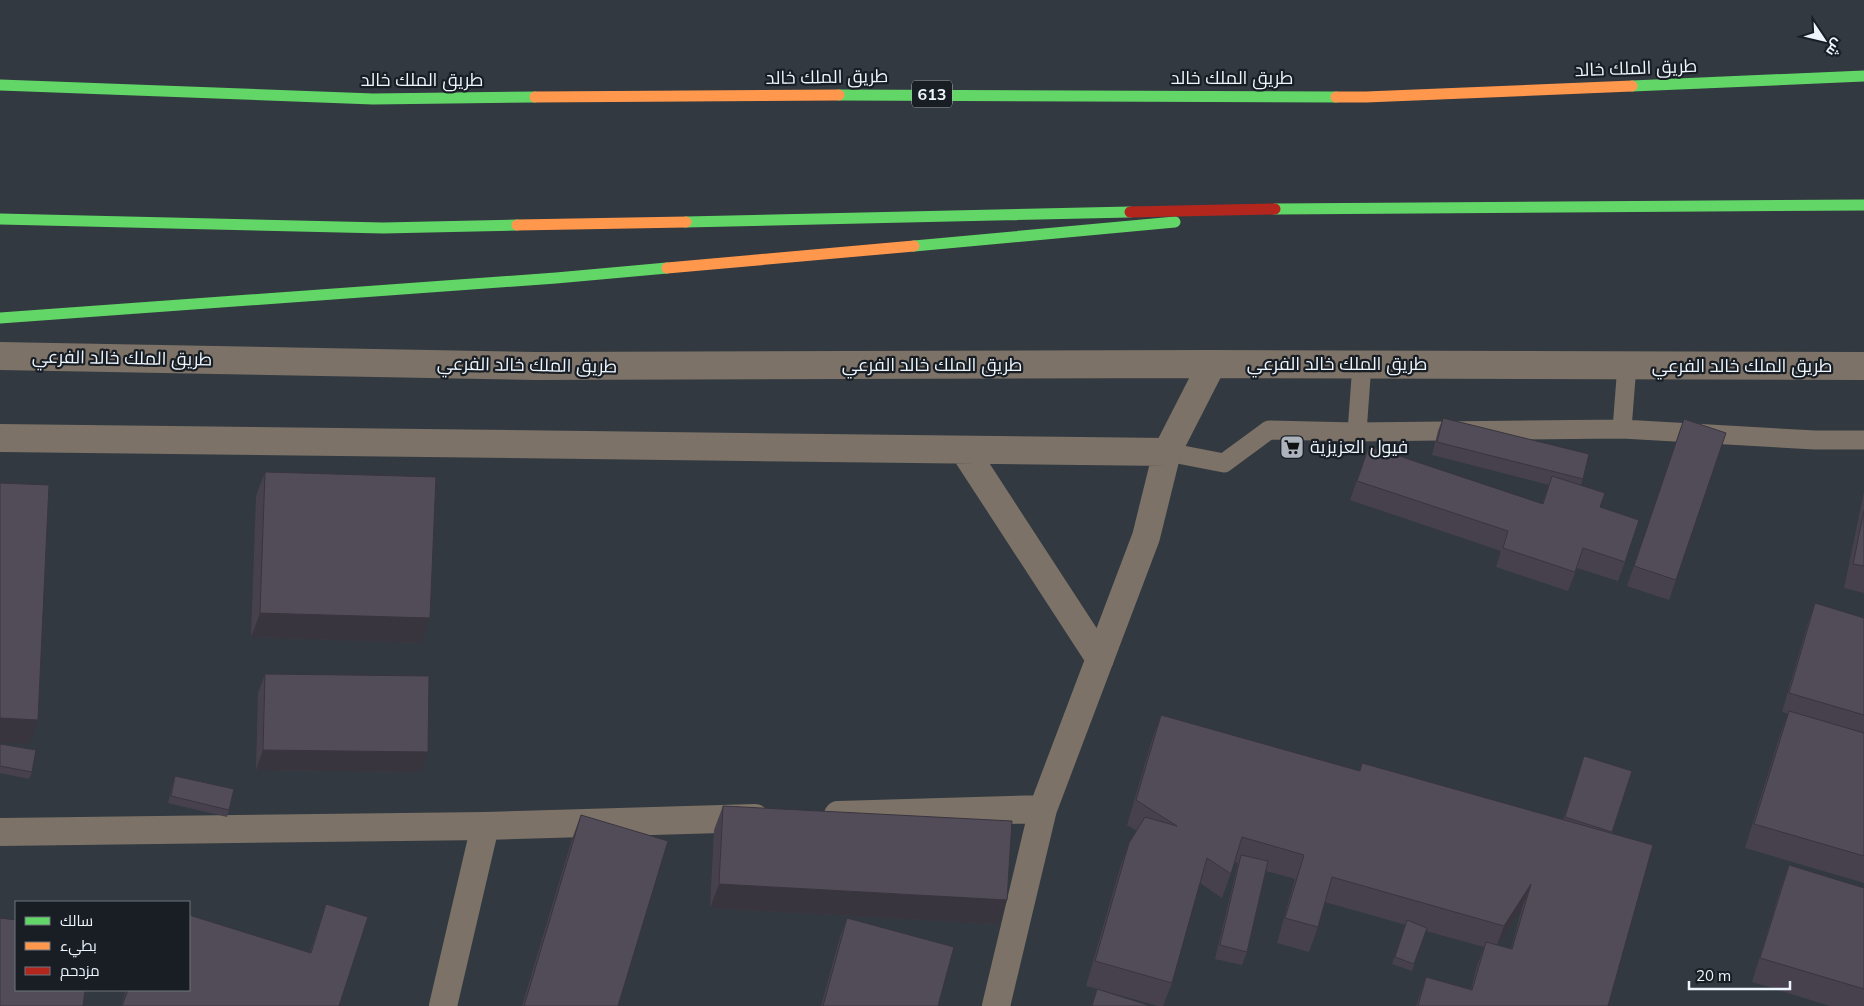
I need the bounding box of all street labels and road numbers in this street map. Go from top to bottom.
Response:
street label: طريق الملك خالد [1574,54,1698,82]
street label: طريق الملك خالد [766,64,888,90]
street label: طريق الملك خالد [1171,66,1293,90]
street label: طريق الملك خالد [361,68,483,92]
road number: 613 [912,80,952,108]
street label: طريق الملك خالد الفرعي [31,344,212,374]
street label: طريق الملك خالد الفرعي [436,351,617,381]
street label: طريق الملك خالد الفرعي [1247,352,1427,378]
street label: طريق الملك خالد الفرعي [842,353,1022,379]
street label: طريق الملك خالد الفرعي [1652,354,1832,380]

